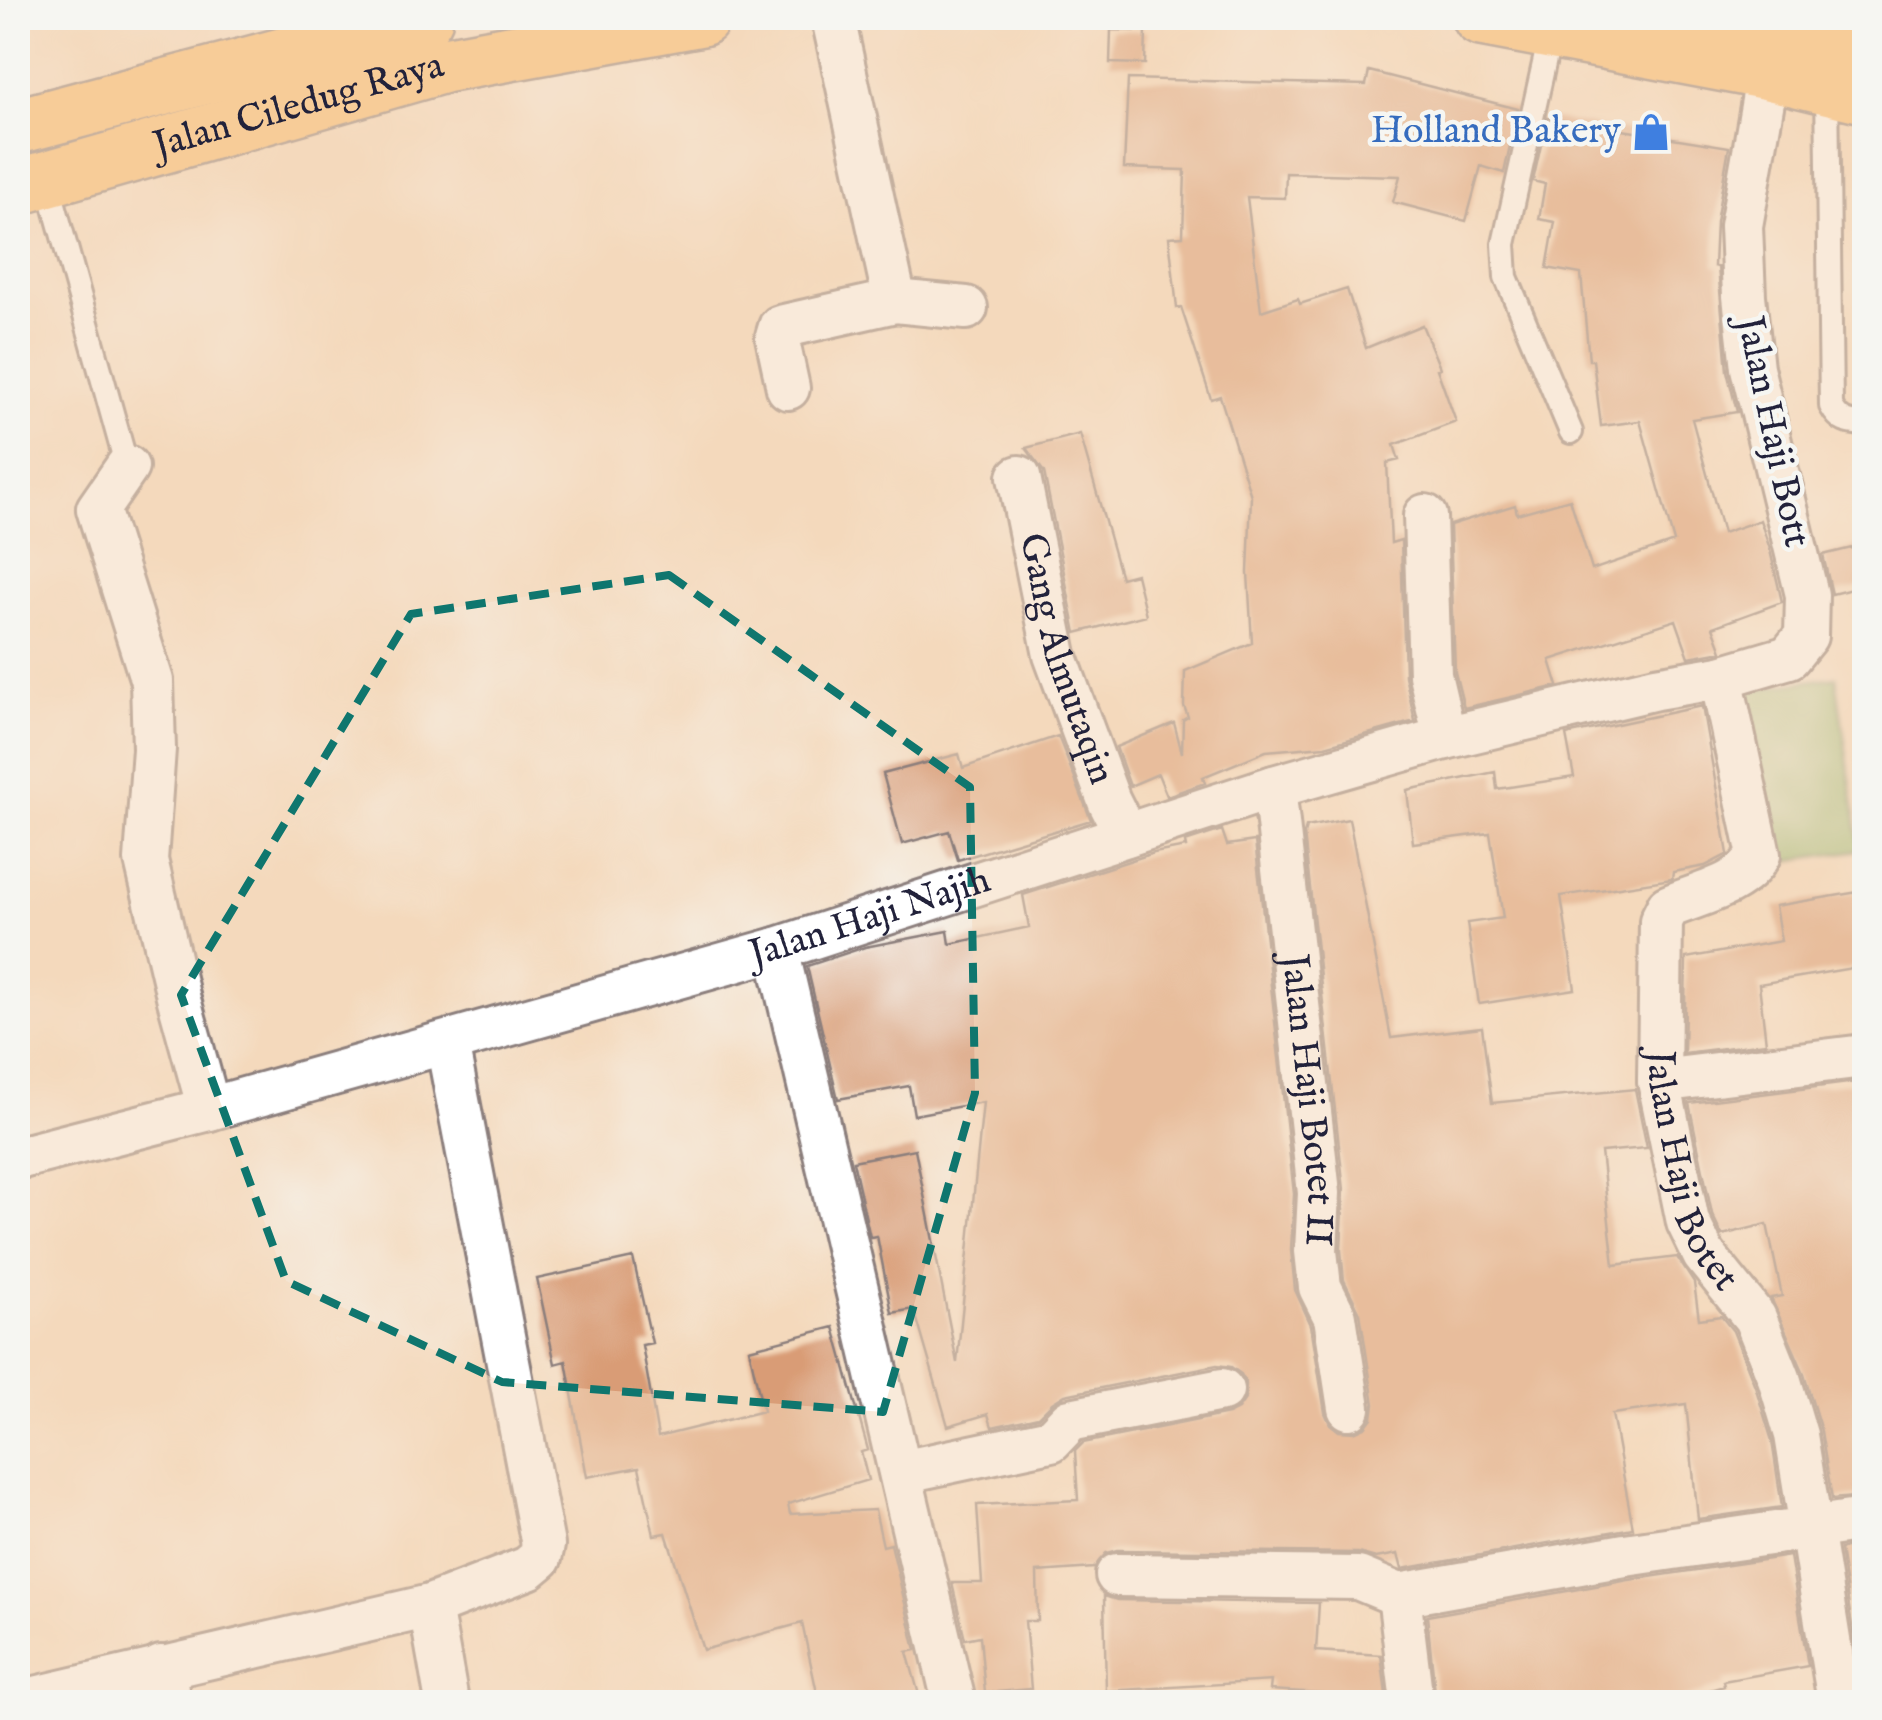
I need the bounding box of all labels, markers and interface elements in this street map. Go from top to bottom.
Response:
street label: Jalan Ciledug Raya [144,42,450,172]
place label: Holland Bakery [1371,108,1621,156]
shop icon: Holland Bakery [1630,111,1672,153]
street label: Jalan Haji Bott [1723,308,1820,552]
street label: Gang Almutaqin [1007,529,1125,791]
street label: Jalan Haji Najih [740,857,996,981]
street label: Jalan Haji Botet II [1268,948,1343,1247]
street label: Jalan Haji Botet [1635,1046,1748,1302]

